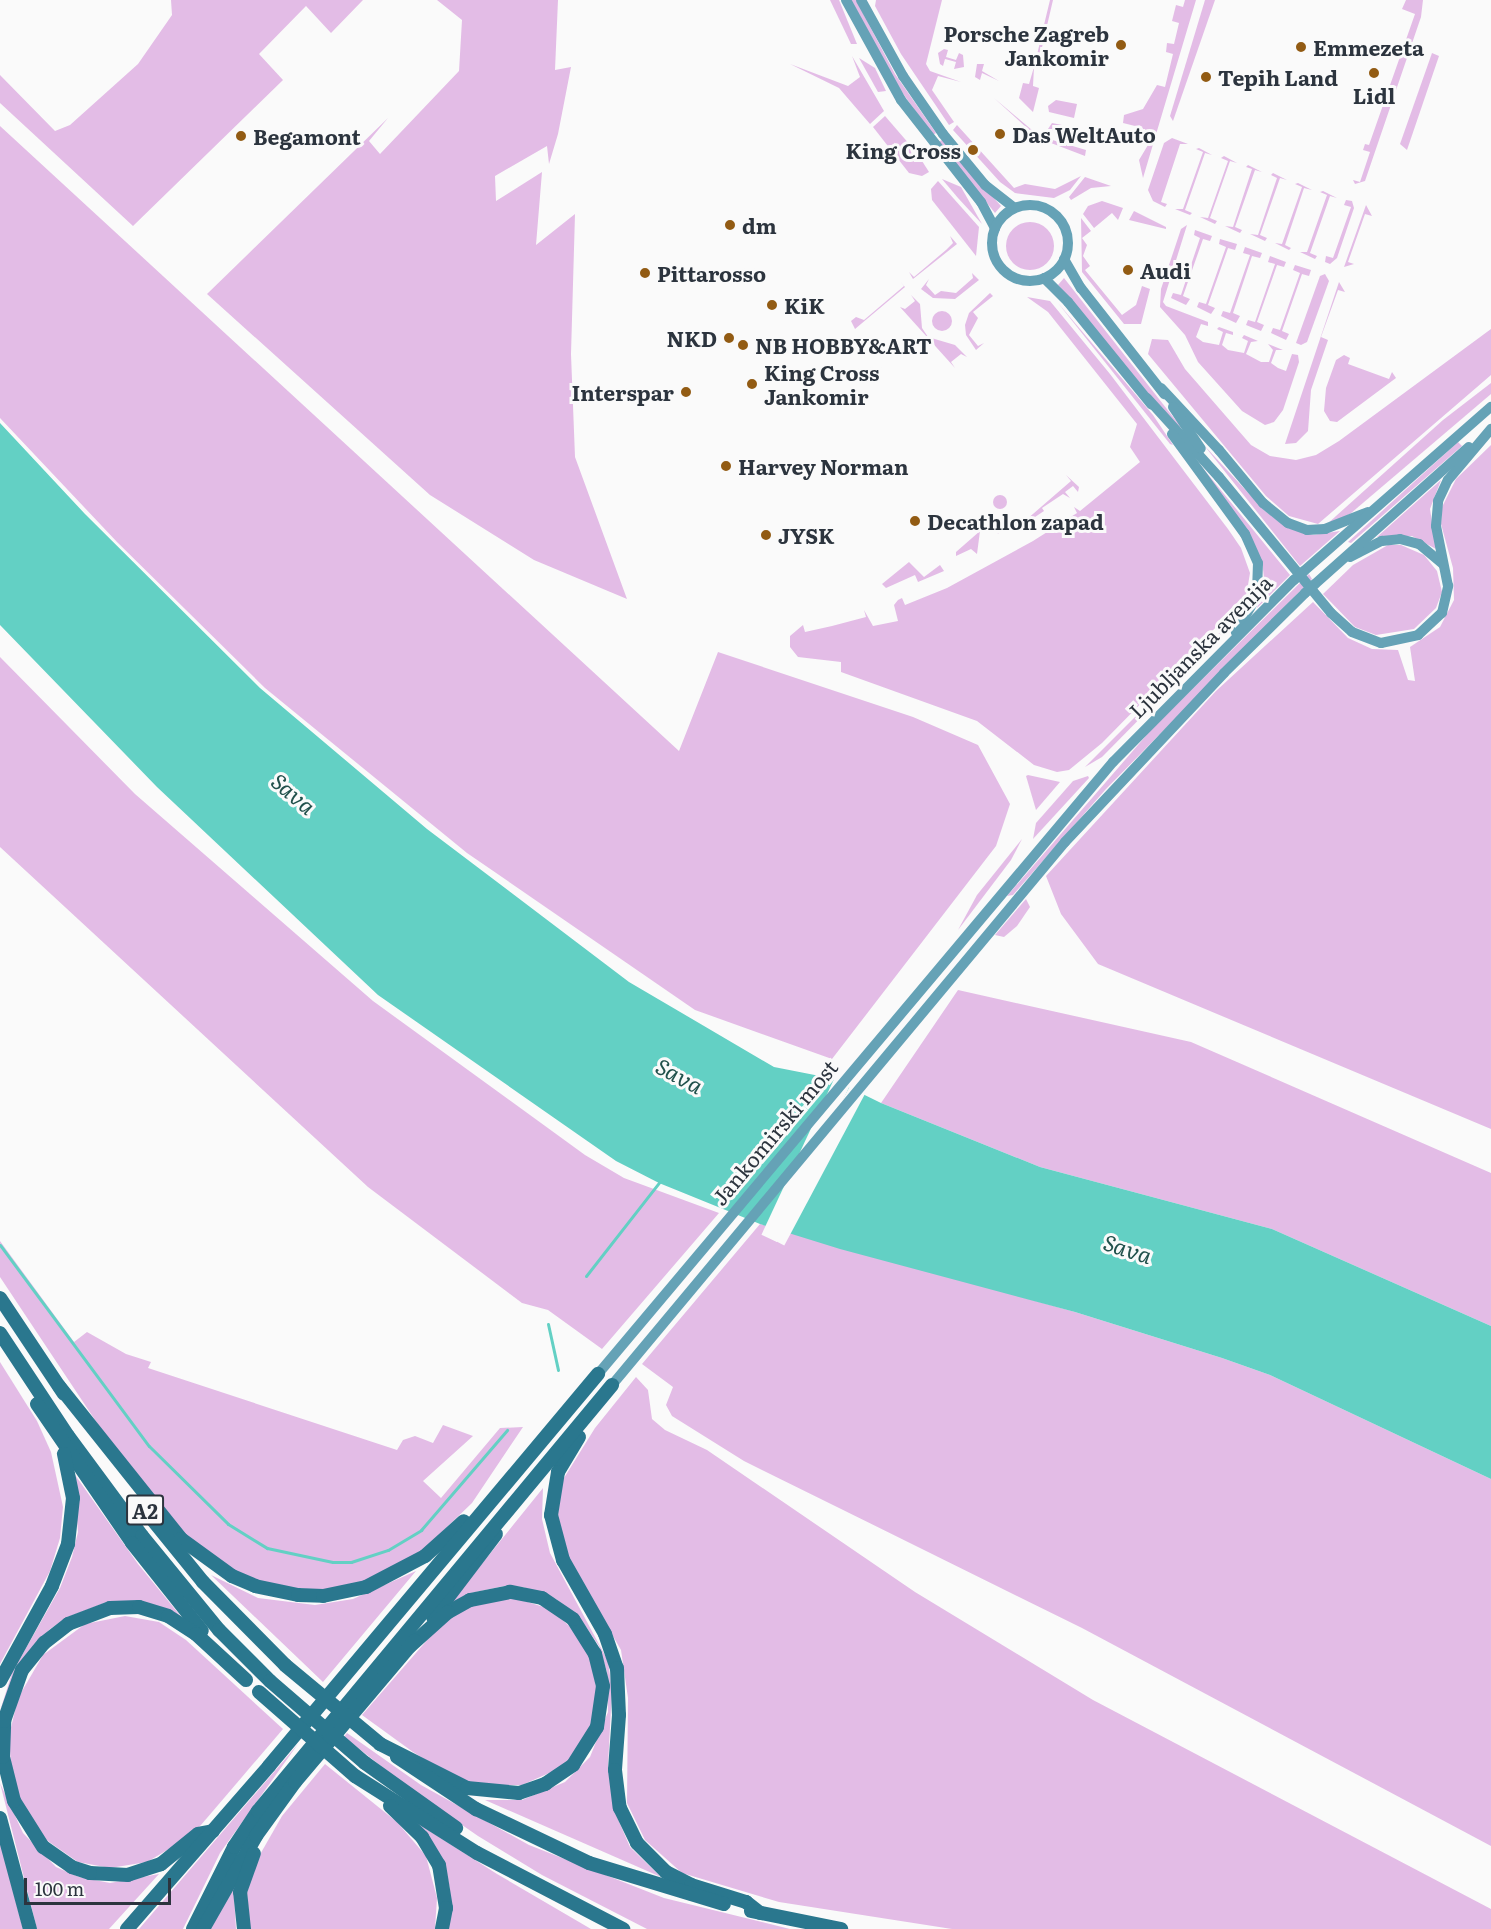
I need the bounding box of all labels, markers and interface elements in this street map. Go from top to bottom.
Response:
place label: Porsche Zagreb Jankomir [943,20,1109,70]
place label: Emmezeta [1313,34,1424,60]
marker: Porsche Zagreb Jankomir [1114,38,1128,52]
marker: Emmezeta [1294,40,1308,54]
place label: Tepih Land [1218,64,1338,90]
marker: Lidl [1367,66,1381,80]
marker: Tepih Land [1199,70,1213,84]
place label: Lidl [1353,82,1395,108]
place label: Das WeltAuto [1012,121,1156,147]
place label: Begamont [253,123,361,149]
marker: Das WeltAuto [993,127,1007,141]
marker: Begamont [234,129,248,143]
place label: King Cross [846,137,961,163]
marker: King Cross [966,143,980,157]
place label: dm [742,212,777,238]
marker: dm [723,218,737,232]
place label: Audi [1140,257,1191,283]
place label: Pittarosso [657,260,766,286]
marker: Audi [1121,263,1135,277]
marker: Pittarosso [638,266,652,280]
place label: KiK [784,292,825,318]
marker: KiK [765,298,779,312]
place label: NKD [667,325,717,351]
marker: NKD [722,331,736,345]
place label: NB HOBBY&ART [755,332,932,358]
marker: NB HOBBY&ART [736,338,750,352]
place label: King Cross Jankomir [764,359,879,409]
marker: King Cross Jankomir [745,377,759,391]
place label: Interspar [572,379,674,405]
marker: Interspar [679,385,693,399]
place label: Harvey Norman [738,453,909,479]
marker: Harvey Norman [719,459,733,473]
place label: Decathlon zapad [927,508,1104,534]
marker: Decathlon zapad [908,514,922,528]
place label: JYSK [778,522,835,548]
marker: JYSK [759,528,773,542]
street label: Ljubljanska avenija [1123,569,1277,723]
water label: Sava [267,767,321,819]
water label: Sava [652,1052,708,1098]
street label: Jankomirski most [706,1054,842,1210]
water label: Sava [1101,1228,1155,1268]
road number: A2 [126,1493,164,1527]
scale bar [27,1866,174,1904]
text: 100 m [35,1875,84,1902]

